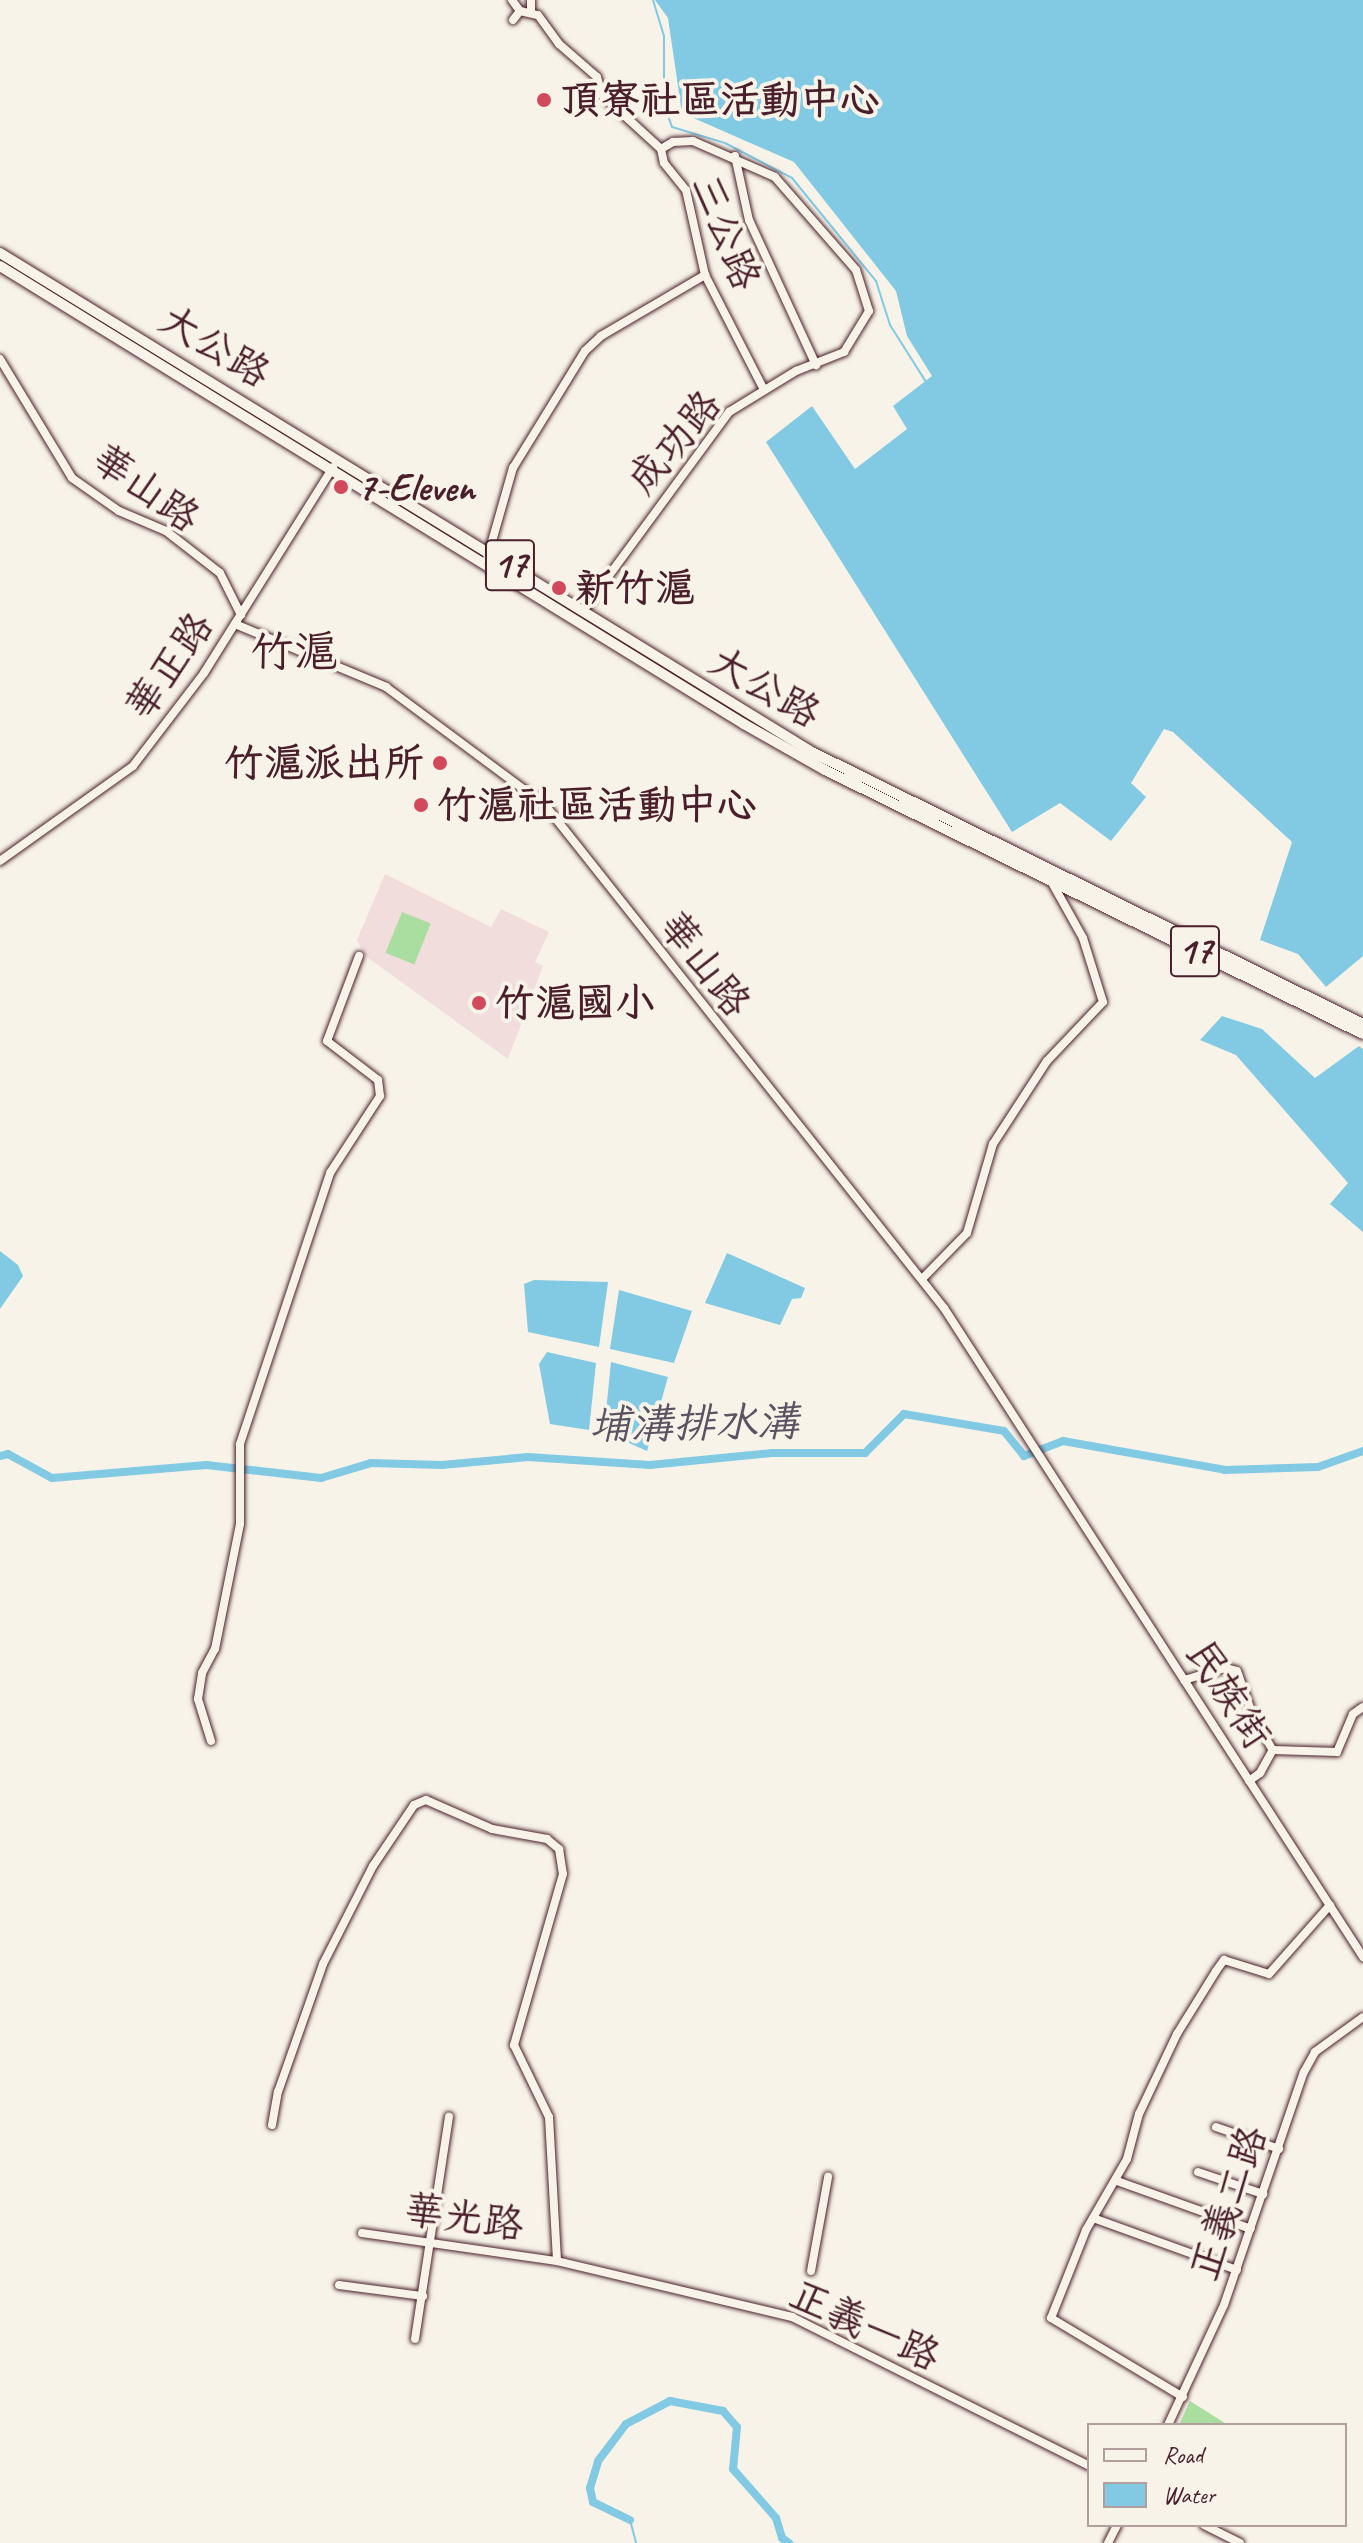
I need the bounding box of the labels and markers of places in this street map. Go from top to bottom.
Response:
place label: 頂寮社區活動中心 [560,76,880,124]
marker: 頂寮社區活動中心 [535,91,553,109]
place label: 7-Eleven [357,463,475,511]
marker: 7-Eleven [332,478,350,496]
place label: 新竹滬 [575,564,695,612]
marker: 新竹滬 [550,579,568,597]
place label: 竹滬派出所 [224,739,424,787]
marker: 竹滬派出所 [431,754,449,772]
place label: 竹滬社區活動中心 [437,781,757,829]
marker: 竹滬社區活動中心 [412,796,430,814]
place label: 竹滬國小 [495,979,655,1027]
marker: 竹滬國小 [470,994,488,1012]

